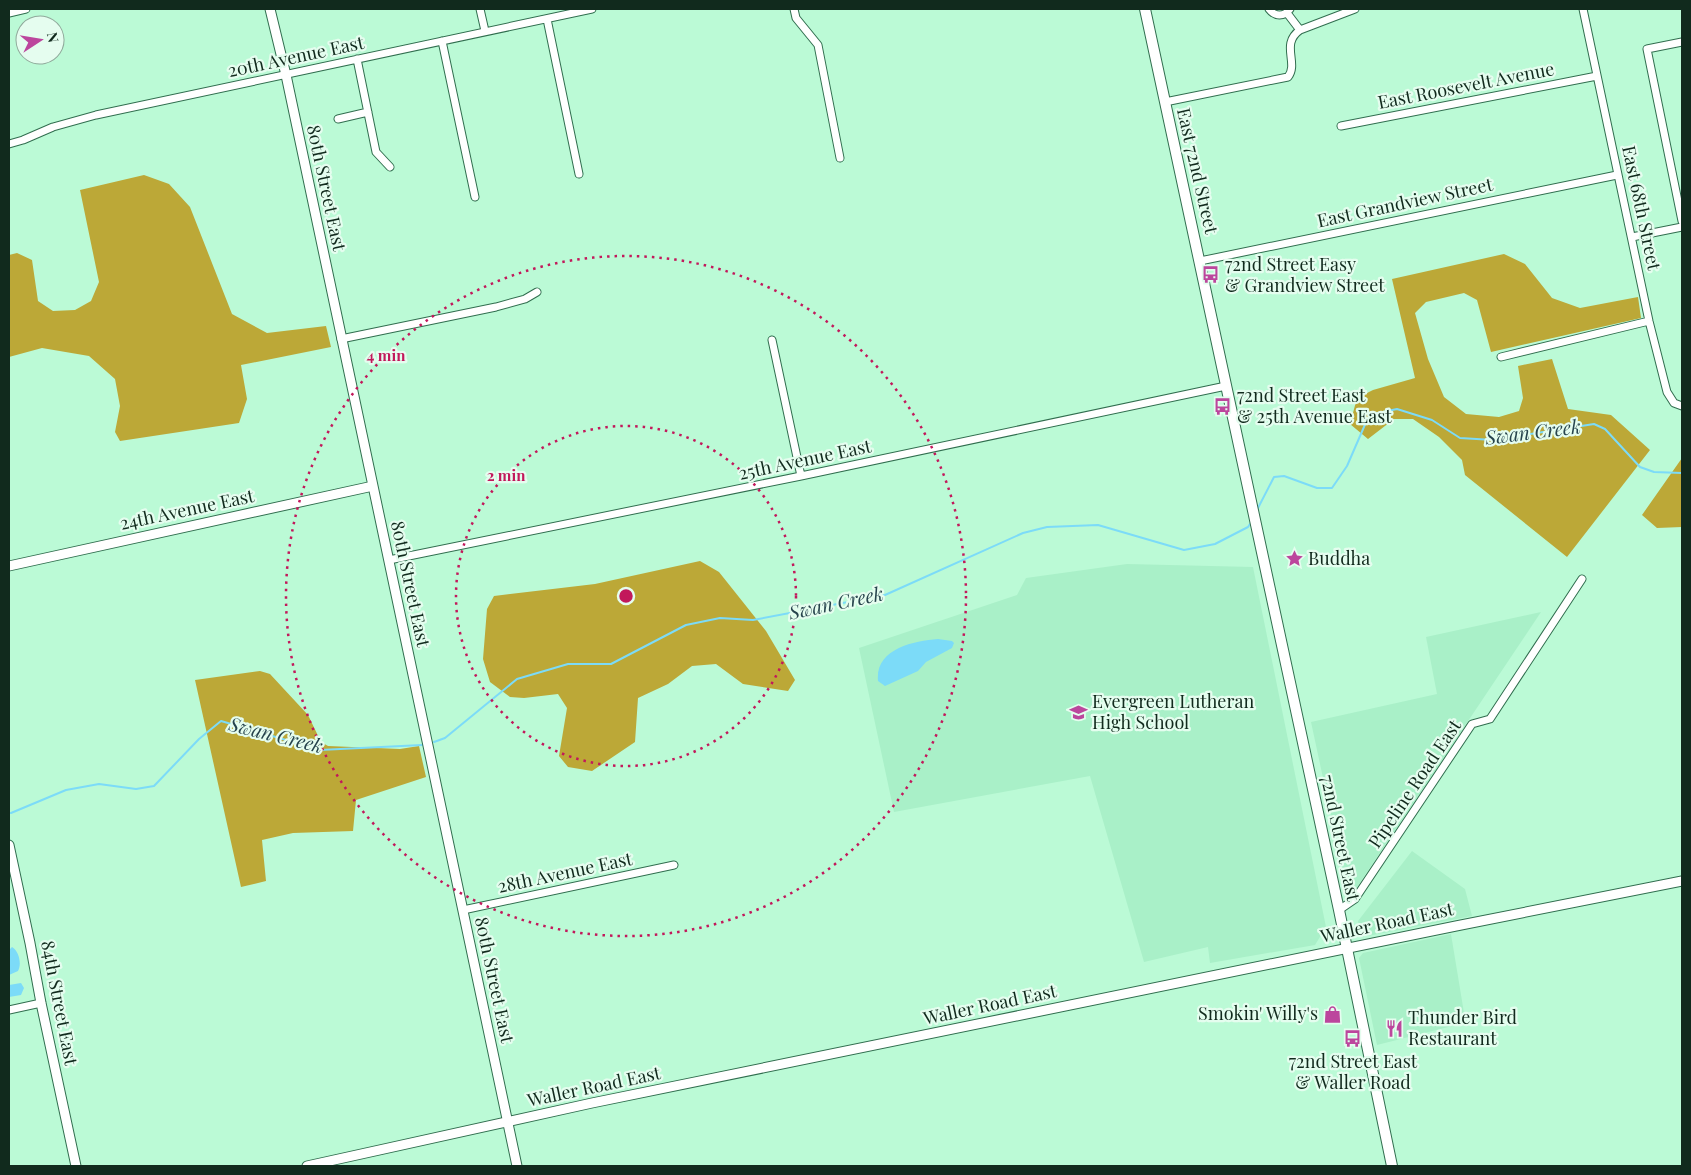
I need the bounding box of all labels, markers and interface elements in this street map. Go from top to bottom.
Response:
north arrow [15,15,65,65]
text: N [43,30,64,44]
street label: 20th Avenue East [226,30,367,82]
street label: East Roosevelt Avenue [1376,56,1556,114]
street label: East 72nd Street [1172,105,1224,237]
street label: 80th Street East [302,122,352,254]
street label: East 68th Street [1617,143,1667,273]
street label: East Grandview Street [1315,172,1495,232]
place label: 72nd Street Easy & Grandview Street [1225,252,1385,297]
bus stop icon: 72nd Street Easy & Grandview Street [1201,265,1221,285]
text: 4 min [367,345,406,365]
place label: 72nd Street East & 25th Avenue East [1237,383,1392,428]
bus stop icon: 72nd Street East & 25th Avenue East [1213,396,1233,416]
water label: Swan Creek [1483,412,1582,450]
street label: 25th Avenue East [736,433,874,485]
text: 2 min [487,465,526,485]
street label: 24th Avenue East [118,483,257,535]
street label: 80th Street East [386,518,436,650]
place label: Buddha [1308,546,1370,570]
place icon: Buddha [1284,549,1304,569]
water label: Swan Creek [785,579,886,625]
centre of rings [617,587,635,605]
place label: Evergreen Lutheran High School [1092,689,1254,734]
school or university icon: Evergreen Lutheran High School [1068,702,1088,722]
water label: Swan Creek [226,710,326,758]
street label: Pipeline Road East [1362,714,1466,852]
street label: 72nd Street East [1316,772,1366,904]
street label: 28th Avenue East [495,846,635,898]
street label: Waller Road East [1317,896,1456,948]
street label: 80th Street East [470,914,520,1046]
street label: 84th Street East [36,938,84,1068]
street label: Waller Road East [920,978,1059,1030]
place label: Smokin' Willy's [1198,1001,1318,1025]
shop icon: Smokin' Willy's [1322,1004,1342,1024]
place label: Thunder Bird Restaurant [1408,1005,1518,1050]
restaurant icon: Thunder Bird Restaurant [1384,1018,1404,1038]
bus stop icon: 72nd Street East & Waller Road [1343,1029,1363,1049]
place label: 72nd Street East & Waller Road [1289,1049,1418,1094]
street label: Waller Road East [524,1060,663,1112]

